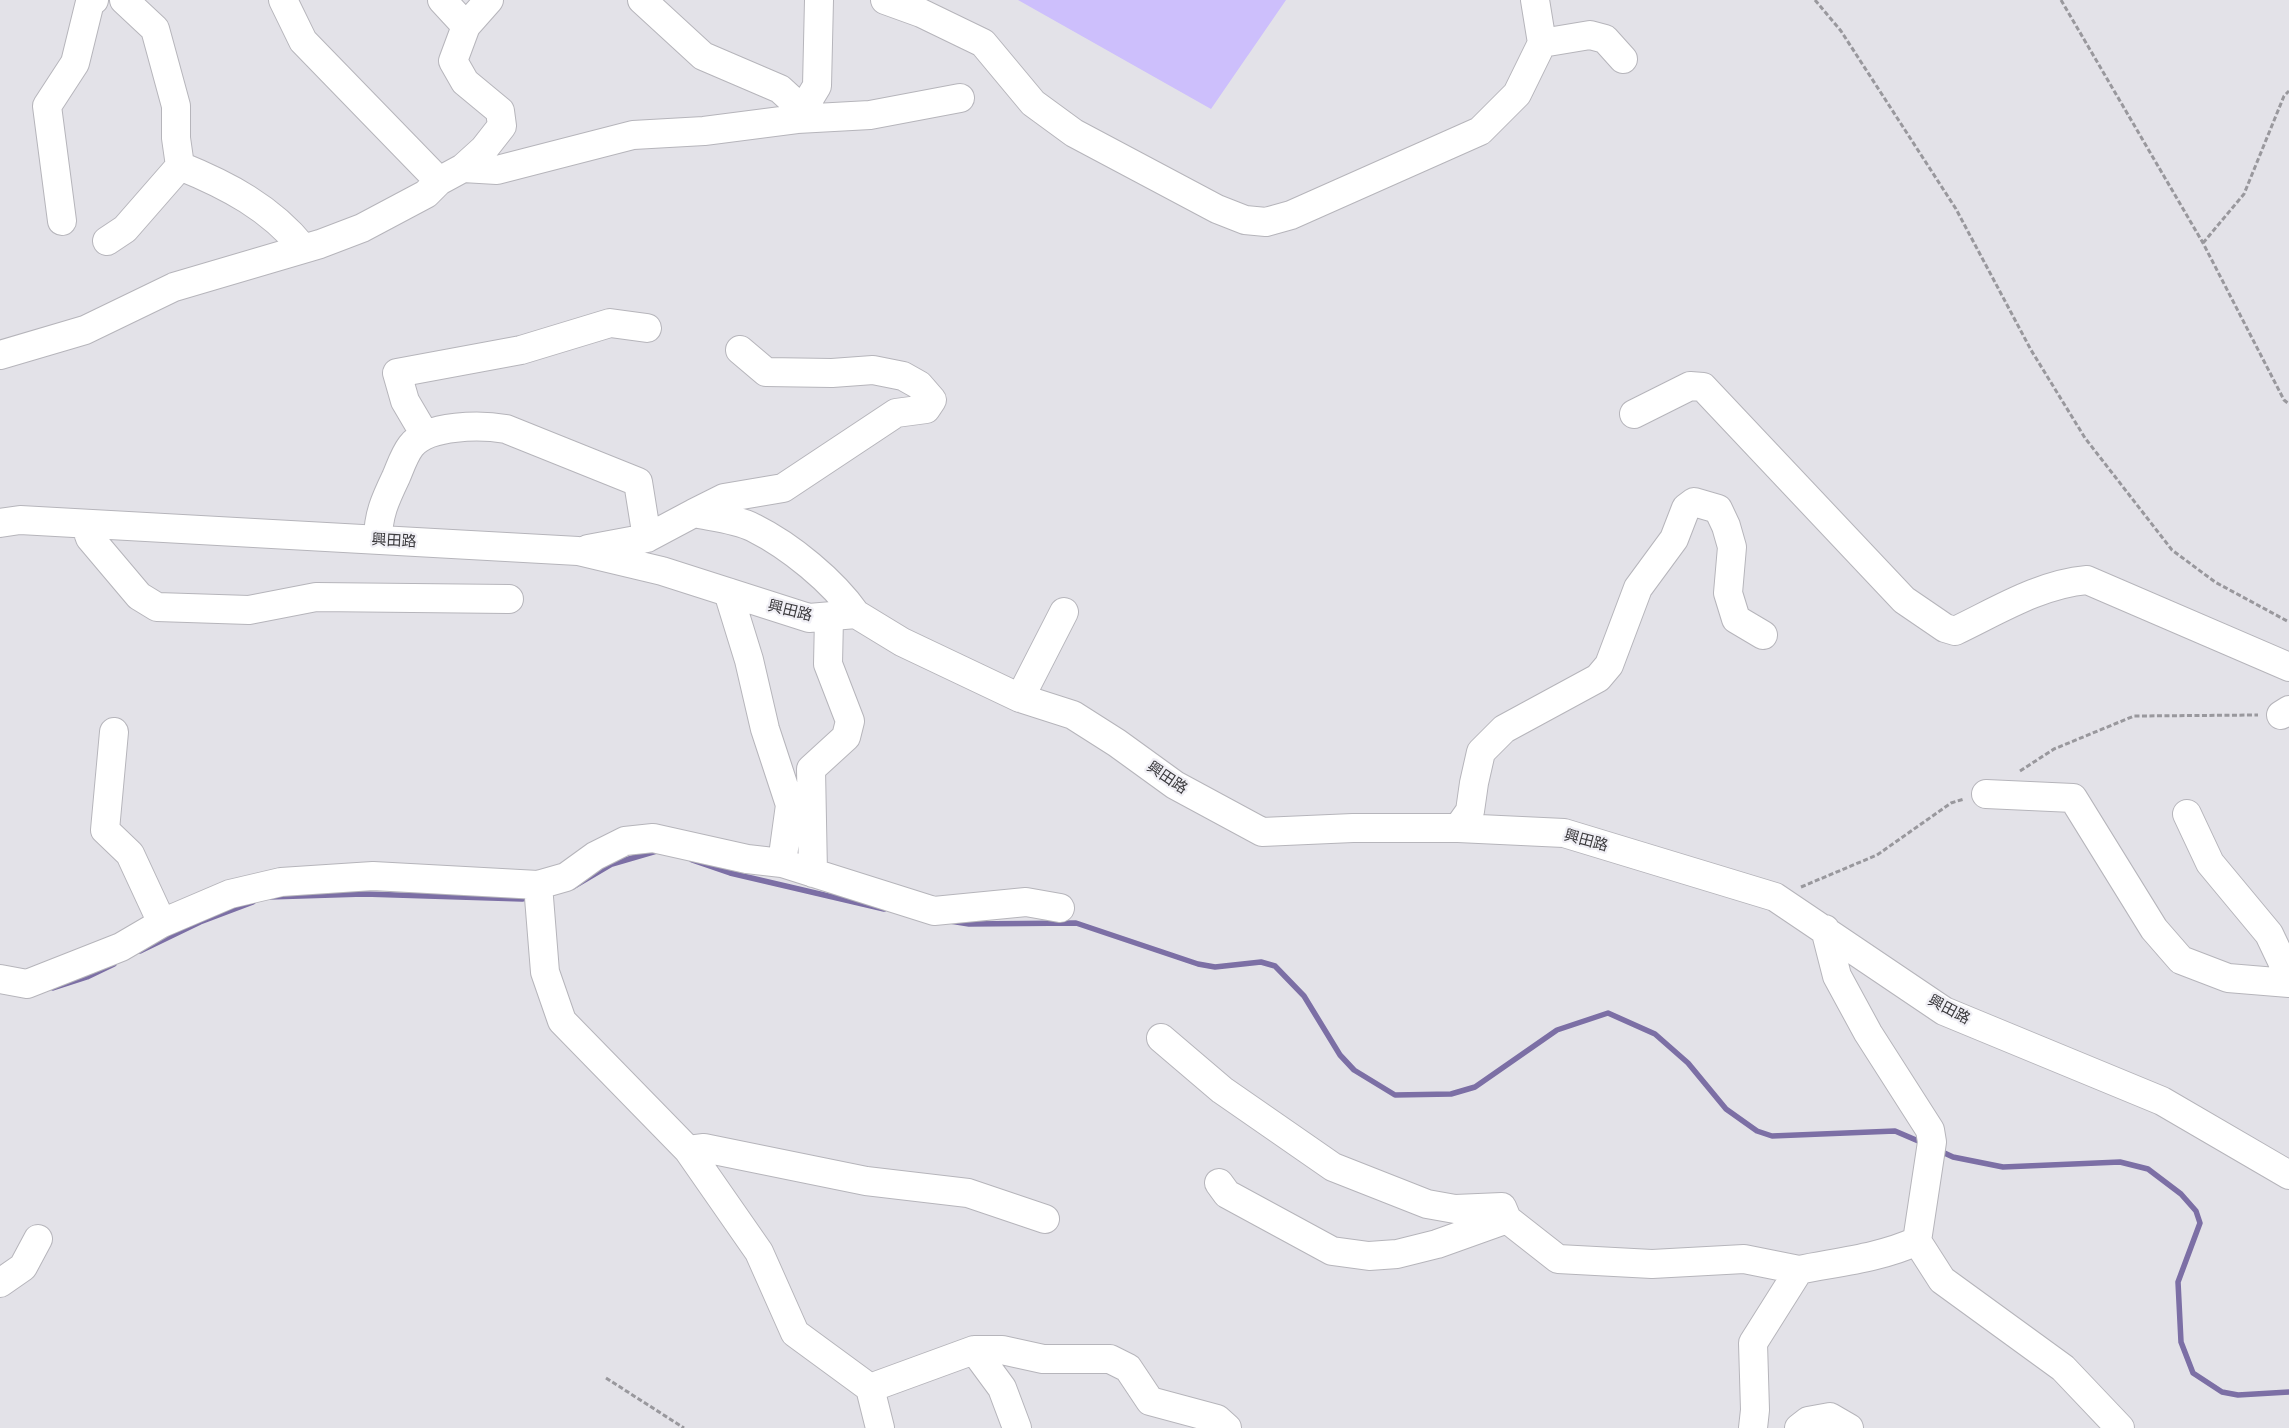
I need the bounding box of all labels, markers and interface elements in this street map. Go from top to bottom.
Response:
street label: 興田路 [371,531,417,551]
street label: 興田路 [766,597,814,625]
street label: 興田路 [1143,758,1191,798]
street label: 興田路 [1562,826,1610,856]
street label: 興田路 [1925,991,1973,1029]

